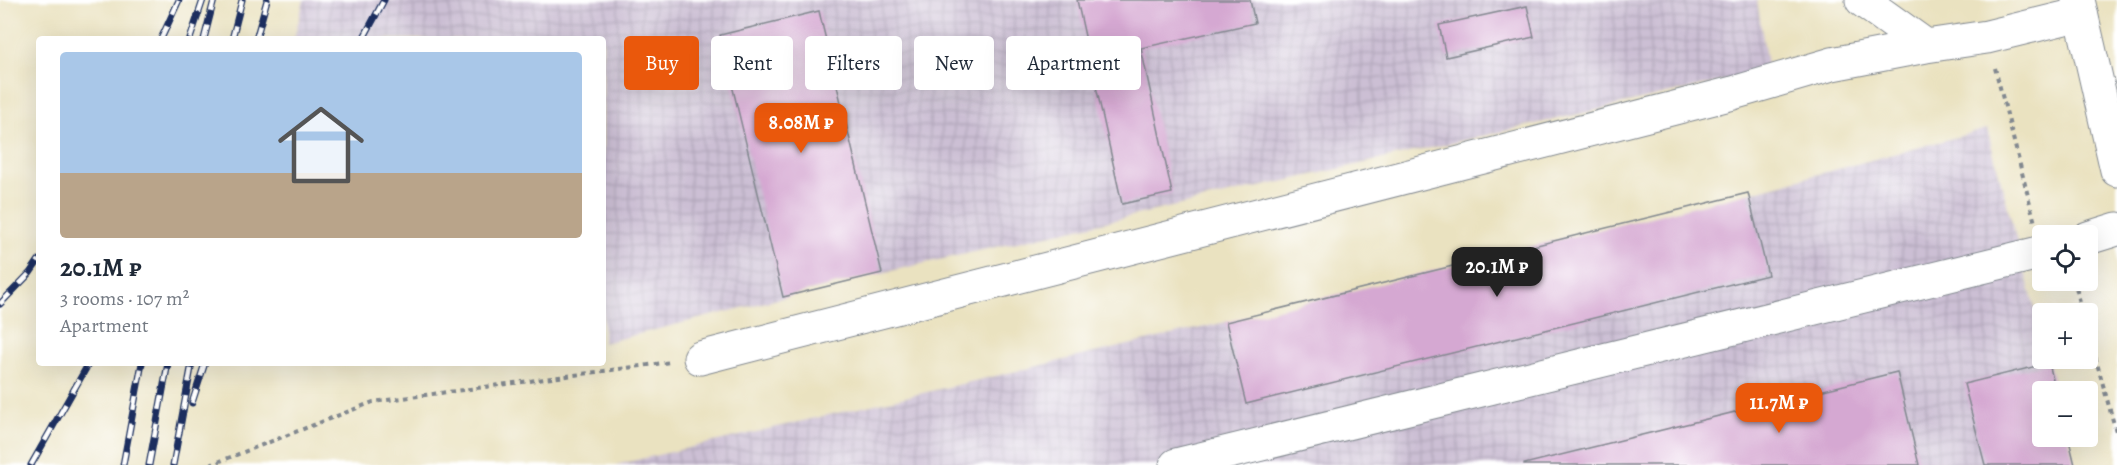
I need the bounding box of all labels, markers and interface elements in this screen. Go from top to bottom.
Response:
chip: Buy [624,36,699,90]
chip: Rent [711,36,793,90]
chip: Filters [805,36,902,90]
chip: New [914,36,994,90]
chip: Apartment [1006,36,1141,90]
icon: home [267,91,375,199]
pin: 8.08M ₽ [746,103,856,154]
text: 8.08M ₽ [768,109,834,136]
map controls [2032,225,2098,447]
button: locate [2032,225,2098,291]
pin: 20.1M ₽ [1442,247,1552,298]
text: 20.1M ₽ [60,250,142,285]
text: 20.1M ₽ [1466,253,1528,280]
text: 3 rooms · 107 m² [60,285,189,312]
button: + [2032,303,2098,369]
text: Apartment [60,312,149,339]
button: − [2032,381,2098,447]
pin: 11.7M ₽ [1724,383,1834,434]
text: 11.7M ₽ [1750,389,1808,416]

